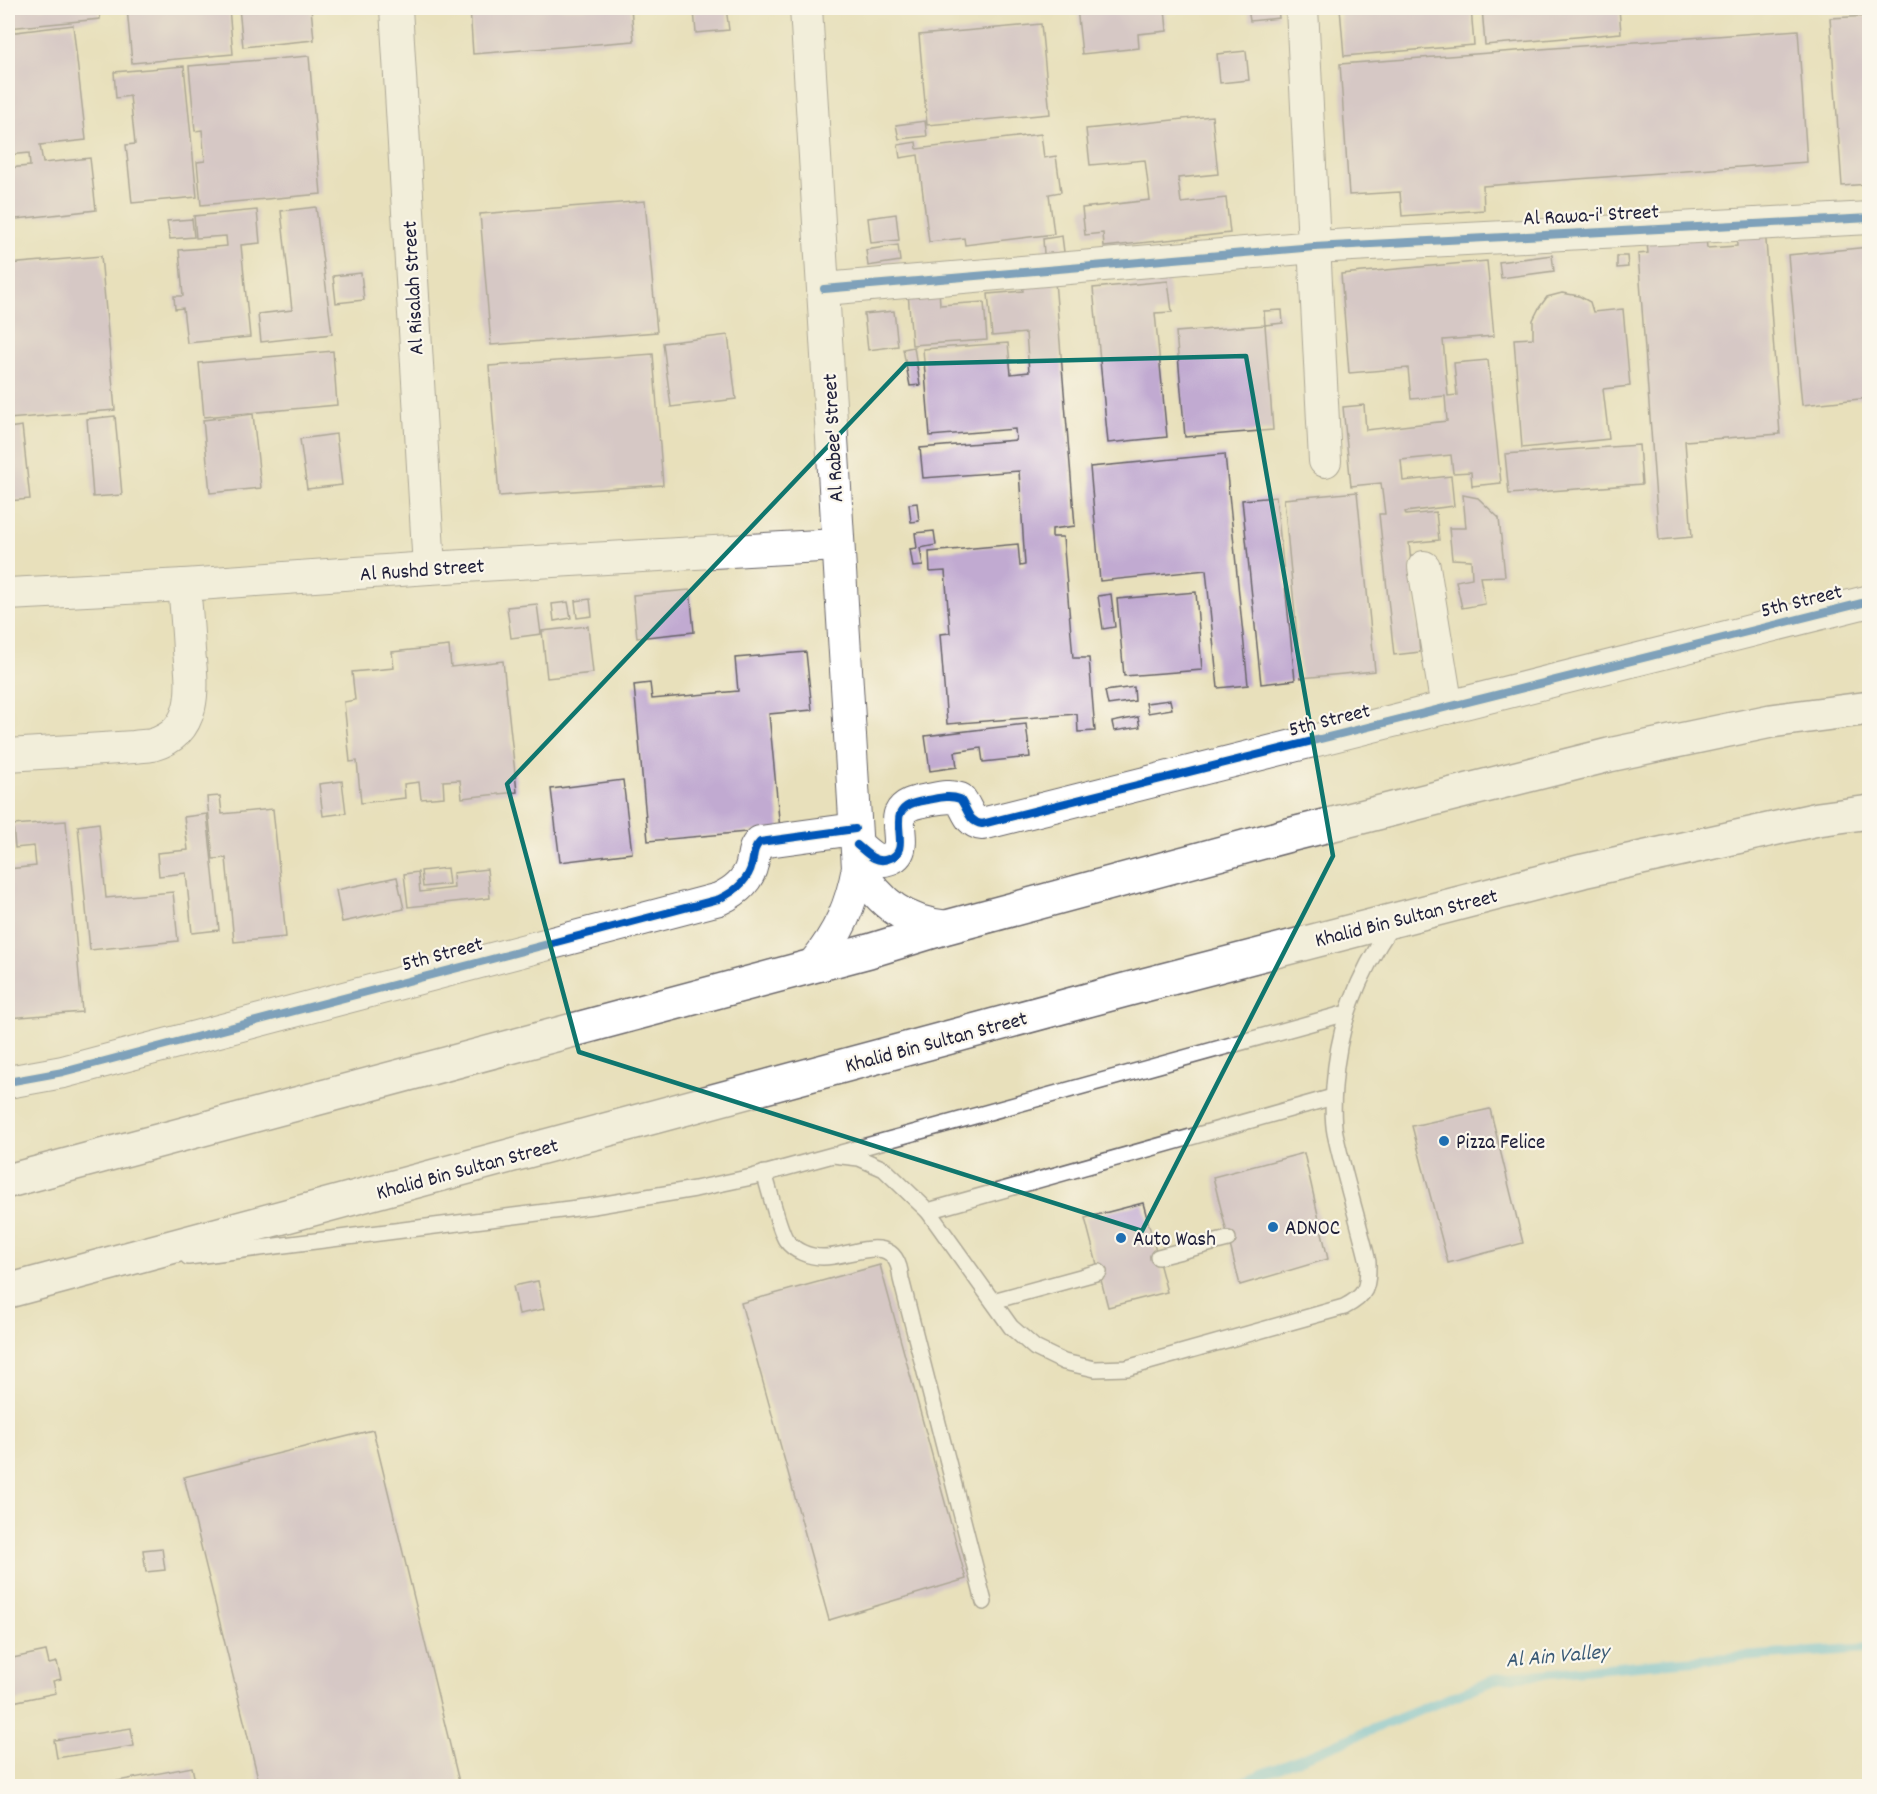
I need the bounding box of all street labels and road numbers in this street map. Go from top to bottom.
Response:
street label: Al Rawa-i' Street [1523,198,1660,236]
street label: Al Risalah Street [396,220,433,356]
street label: Al Rabee' Street [817,372,853,503]
street label: Al Rushd Street [359,553,486,591]
street label: 5th Street [1758,578,1846,627]
street label: 5th Street [1286,697,1374,746]
street label: Khalid Bin Sultan Street [1312,883,1502,957]
street label: 5th Street [399,931,487,981]
street label: Khalid Bin Sultan Street [842,1005,1031,1083]
street label: Khalid Bin Sultan Street [373,1132,562,1210]

